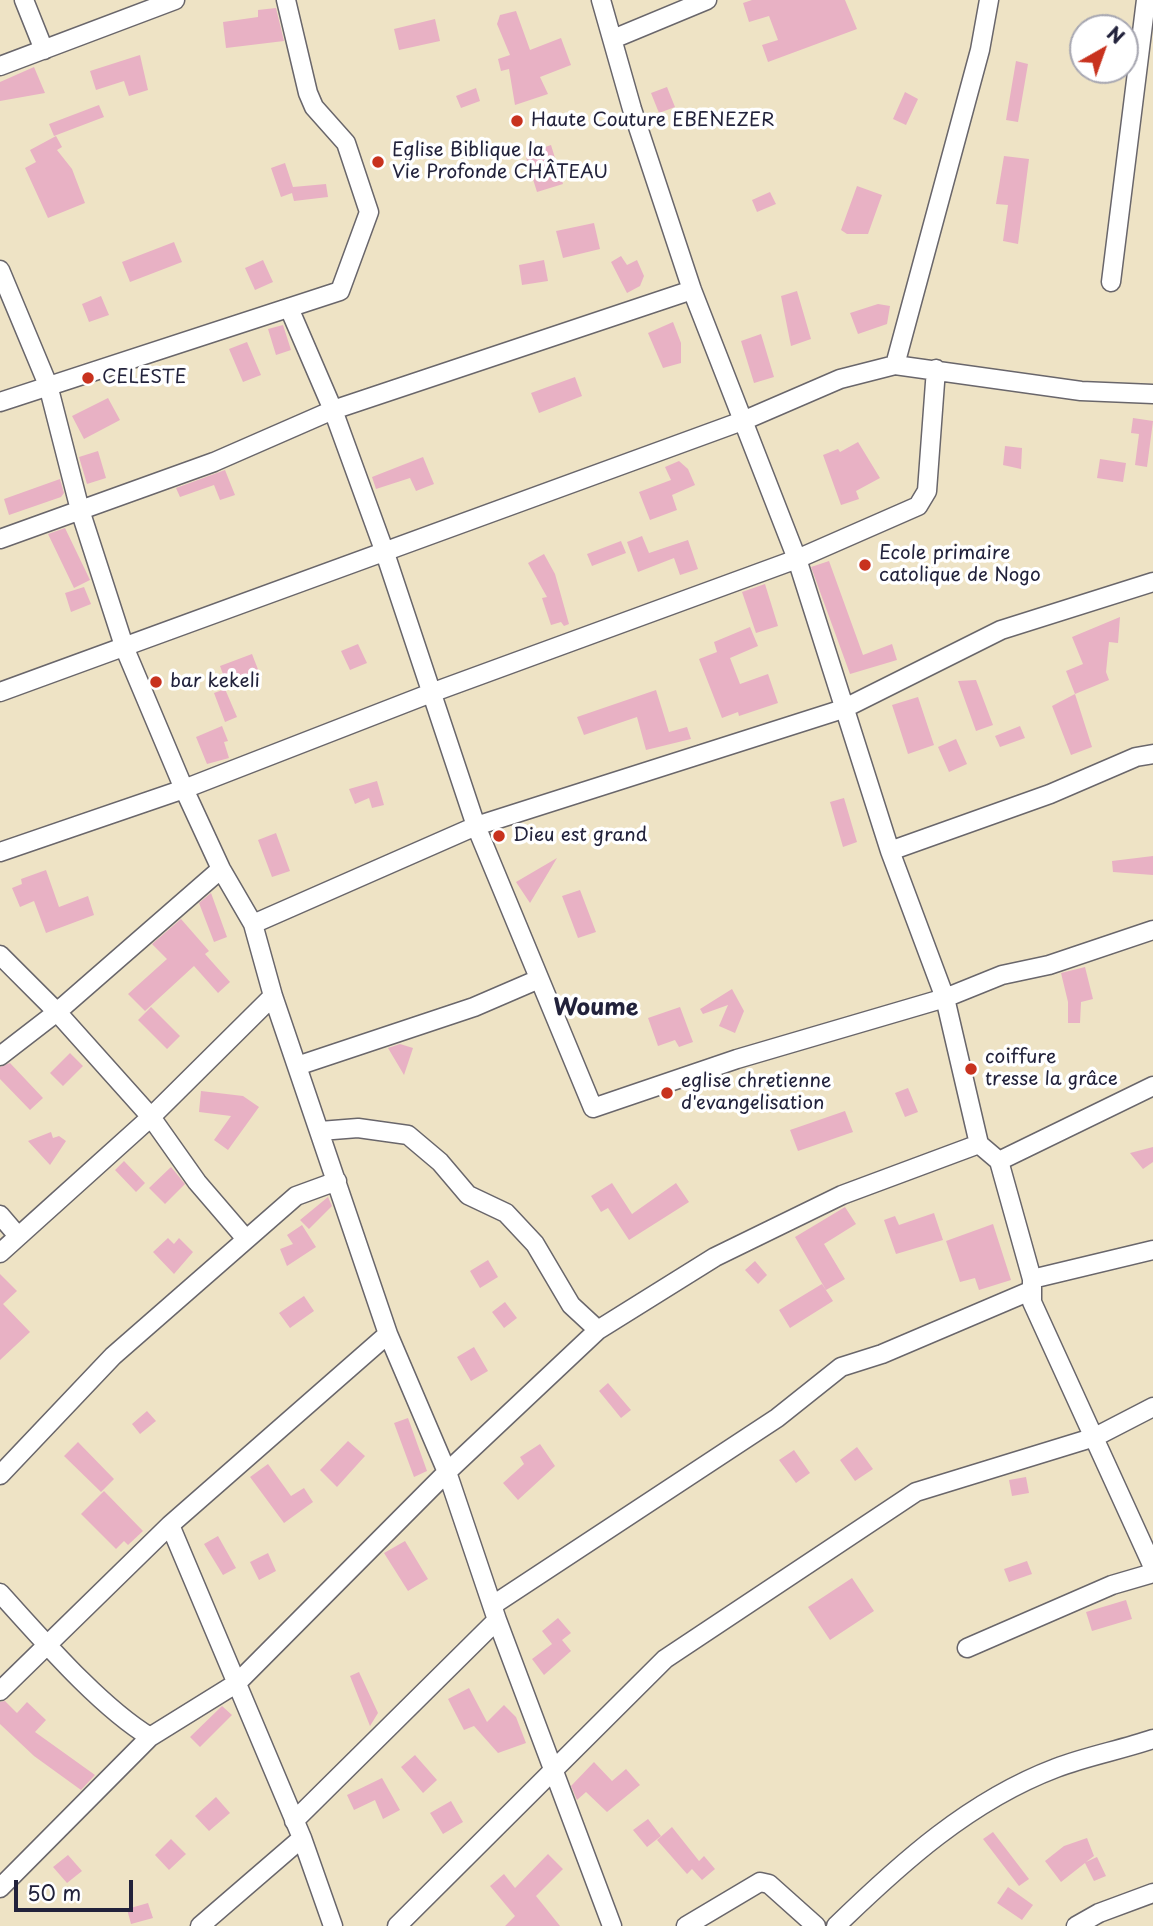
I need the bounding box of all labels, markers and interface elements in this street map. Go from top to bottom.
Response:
north arrow [1069,14,1139,84]
text: N [1101,19,1131,50]
place label: Haute Couture EBENEZER [531,110,775,132]
marker: Haute Couture EBENEZER [509,113,525,129]
place label: Eglise Biblique la Vie Profonde CHÂTEAU [392,140,608,184]
marker: Eglise Biblique la Vie Profonde CHÂTEAU [370,154,386,170]
place label: CELESTE [102,367,187,389]
marker: CELESTE [80,370,96,386]
place label: Ecole primaire catolique de Nogo [879,543,1041,587]
marker: Ecole primaire catolique de Nogo [857,557,873,573]
place label: bar kekeli [170,671,260,693]
marker: bar kekeli [148,674,164,690]
place label: Dieu est grand [513,825,647,847]
marker: Dieu est grand [491,828,507,844]
district label: Woume [554,995,638,1023]
place label: coiffure tresse la grâce [985,1047,1118,1091]
marker: coiffure tresse la grâce [963,1061,979,1077]
place label: eglise chretienne d'evangelisation [681,1071,831,1115]
marker: eglise chretienne d'evangelisation [659,1085,675,1101]
scale bar [18,1867,136,1911]
text: 50 m [27,1876,81,1908]

